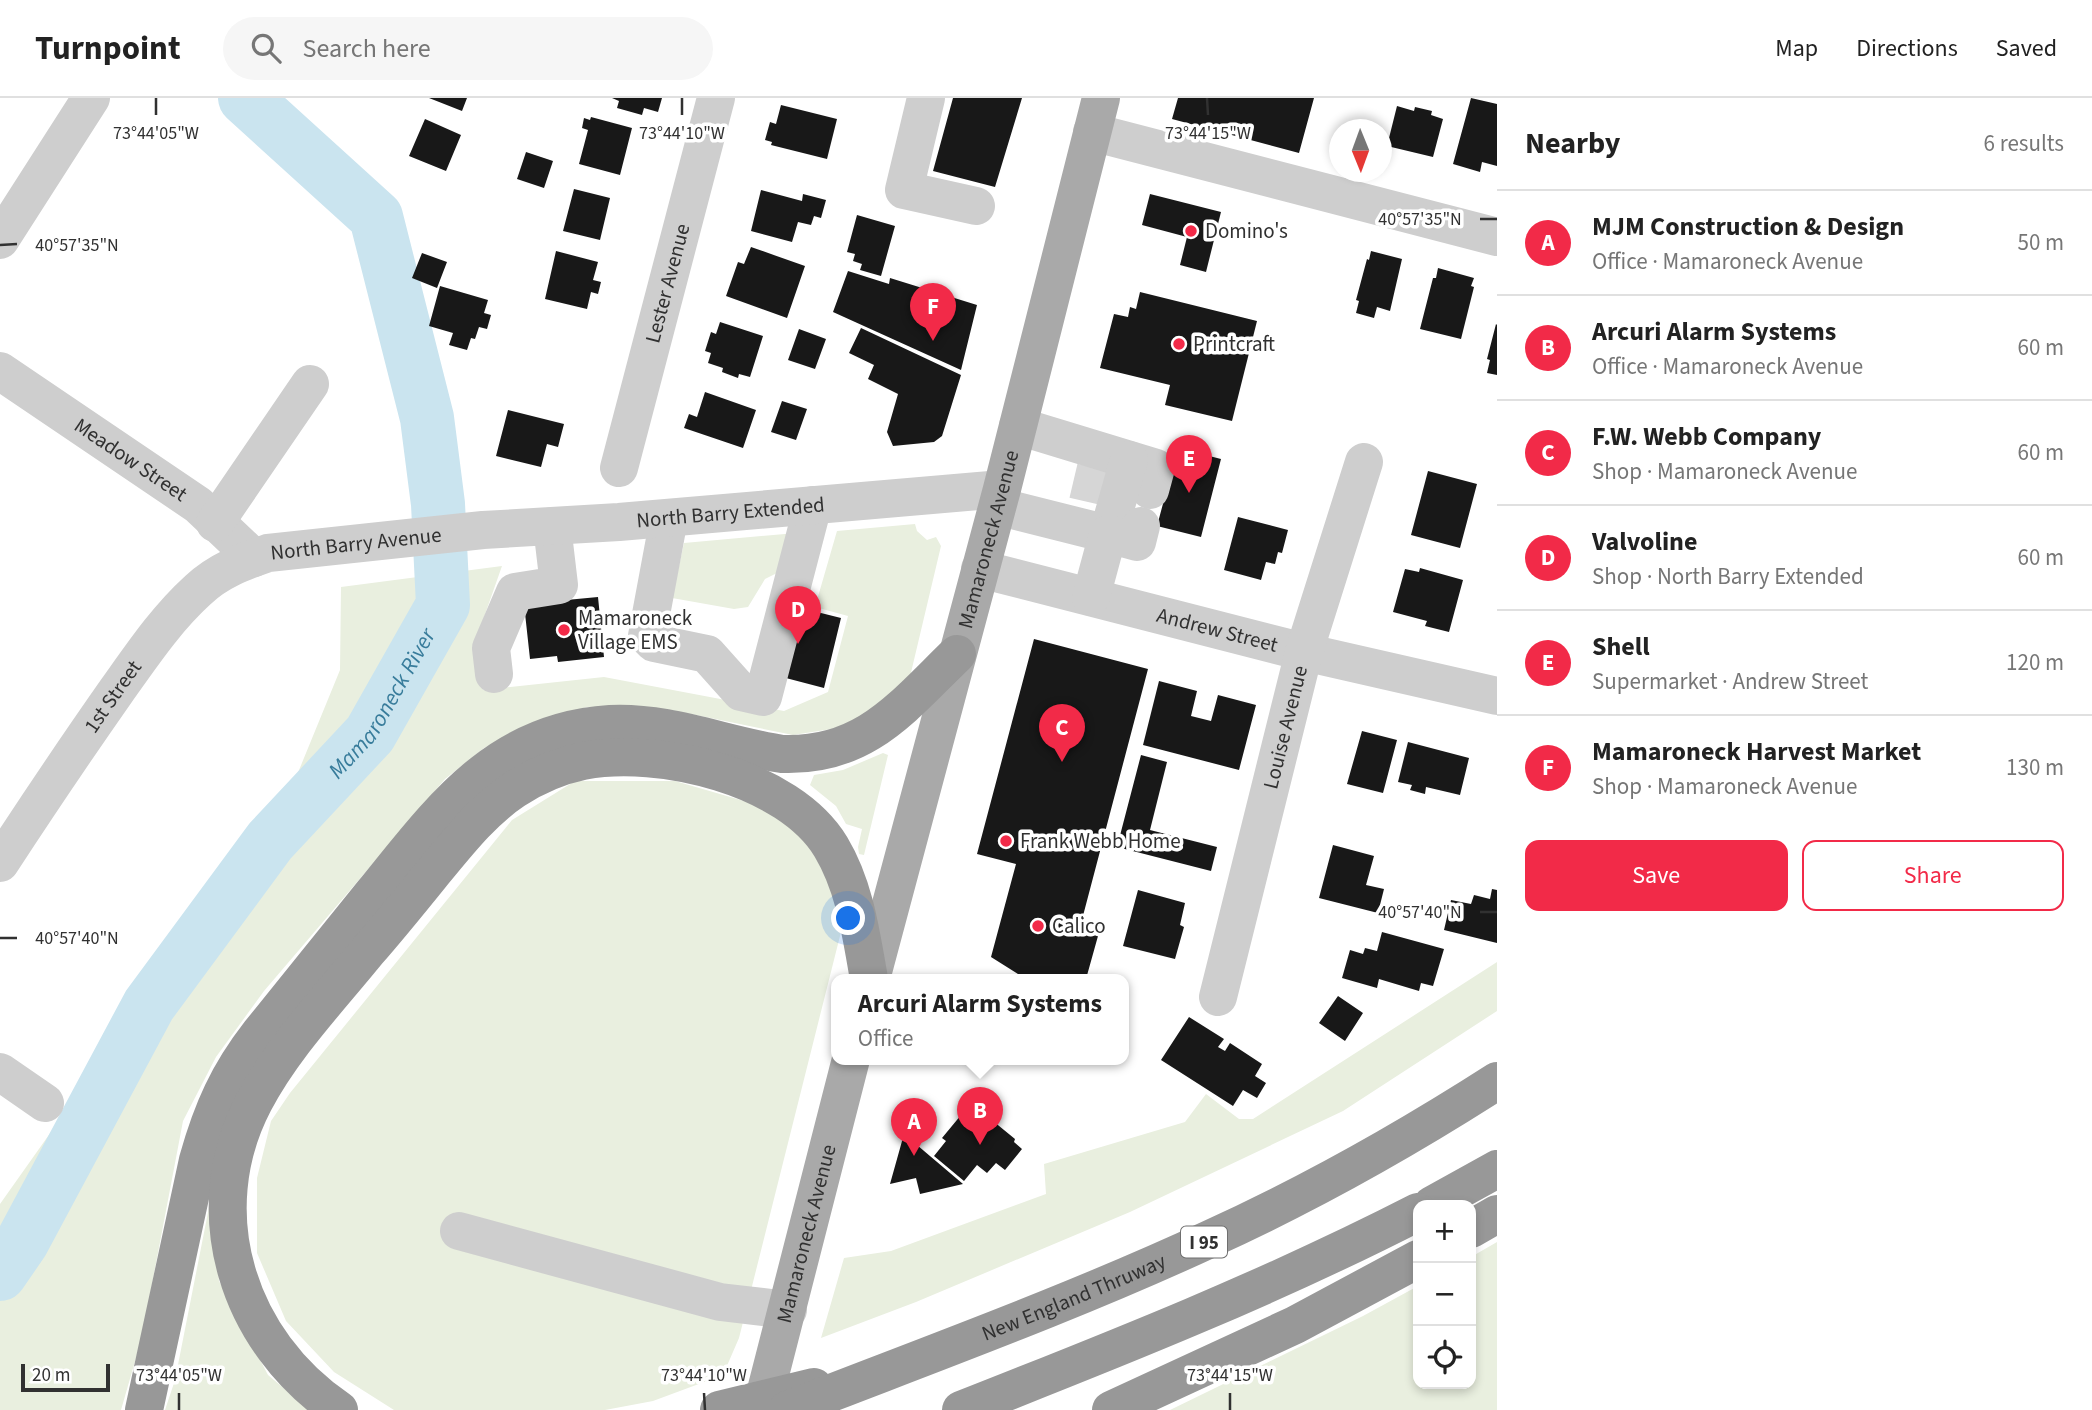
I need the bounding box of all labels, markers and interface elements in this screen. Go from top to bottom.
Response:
search box [223,17,713,80]
text: Turnpoint [35,25,181,72]
icon: search [247,29,285,67]
text: Search here [303,30,431,67]
text: Map [1775,31,1818,66]
text: Directions [1856,31,1958,66]
text: Saved [1996,31,2057,66]
north arrow [1329,119,1392,182]
text: 73°44'05"W [113,121,199,146]
text: 73°44'10"W [639,121,725,146]
text: 73°44'15"W [1165,121,1251,146]
text: Nearby [1525,122,1620,165]
text: 6 results [1984,127,2064,160]
text: 40°57'35"N [1378,207,1462,232]
text: MJM Construction & Design [1592,208,1904,245]
place label: Domino's [1205,216,1288,246]
street label: Lester Avenue [637,220,697,346]
marker: Domino's [1183,223,1199,239]
text: A [1541,226,1555,259]
text: 50 m [2017,226,2064,259]
text: 40°57'35"N [35,233,119,258]
text: Office · Mamaroneck Avenue [1592,245,1863,278]
pin: F [910,283,956,341]
text: Arcuri Alarm Systems [1592,313,1836,350]
place label: Printcraft [1193,329,1276,359]
text: B [1541,331,1555,364]
text: 60 m [2017,331,2064,364]
marker: Printcraft [1171,336,1187,352]
text: Office · Mamaroneck Avenue [1592,350,1863,383]
street label: Meadow Street [68,410,193,509]
text: F.W. Webb Company [1592,418,1821,455]
pin: E [1166,435,1212,493]
text: C [1541,436,1555,469]
text: 60 m [2017,436,2064,469]
street label: Mamaroneck Avenue [950,447,1026,632]
text: Shop · Mamaroneck Avenue [1592,455,1858,488]
street label: North Barry Extended [635,489,826,535]
street label: North Barry Avenue [269,520,443,568]
text: Valvoline [1592,523,1697,560]
text: D [1541,541,1555,574]
text: 60 m [2017,541,2064,574]
text: Shop · North Barry Extended [1592,560,1864,593]
pin: D [775,586,821,644]
street label: Andrew Street [1153,600,1281,660]
place label: Mamaroneck Village EMS [578,603,693,657]
water label: Mamaroneck River [320,621,444,786]
marker: Mamaroneck Village EMS [556,622,572,638]
text: Shell [1592,628,1650,665]
text: E [1542,646,1554,679]
text: 120 m [2006,646,2064,679]
street label: 1st Street [77,654,149,739]
street label: Louise Avenue [1255,662,1315,792]
text: Supermarket · Andrew Street [1592,665,1868,698]
pin: C [1039,704,1085,762]
text: Mamaroneck Harvest Market [1592,733,1921,770]
text: F [1542,751,1554,784]
text: 130 m [2006,751,2064,784]
text: Shop · Mamaroneck Avenue [1592,770,1858,803]
place label: Frank Webb Home [1020,826,1181,856]
marker: Frank Webb Home [998,833,1014,849]
button: Save [1525,840,1788,911]
button: Share [1802,840,2064,911]
text: 40°57'40"N [1378,900,1462,925]
your location [831,901,865,935]
place label: Calico [1052,911,1106,941]
marker: Calico [1030,918,1046,934]
text: 40°57'40"N [35,926,119,951]
popup [831,974,1129,1065]
text: Arcuri Alarm Systems [858,985,1102,1022]
text: Office [858,1022,913,1055]
pin: B [957,1087,1003,1145]
pin: A [891,1098,937,1156]
street label: Mamaroneck Avenue [769,1141,843,1326]
map controls [1413,1200,1476,1389]
button: + [1413,1200,1476,1263]
road number: I 95 [1181,1226,1227,1258]
street label: New England Thruway [977,1246,1171,1349]
button: − [1413,1263,1476,1326]
button: locate [1413,1326,1476,1389]
scale bar [21,1361,110,1393]
text: 20 m [32,1362,70,1389]
text: 73°44'05"W [136,1363,222,1388]
text: 73°44'10"W [661,1363,747,1388]
text: 73°44'15"W [1187,1363,1273,1388]

